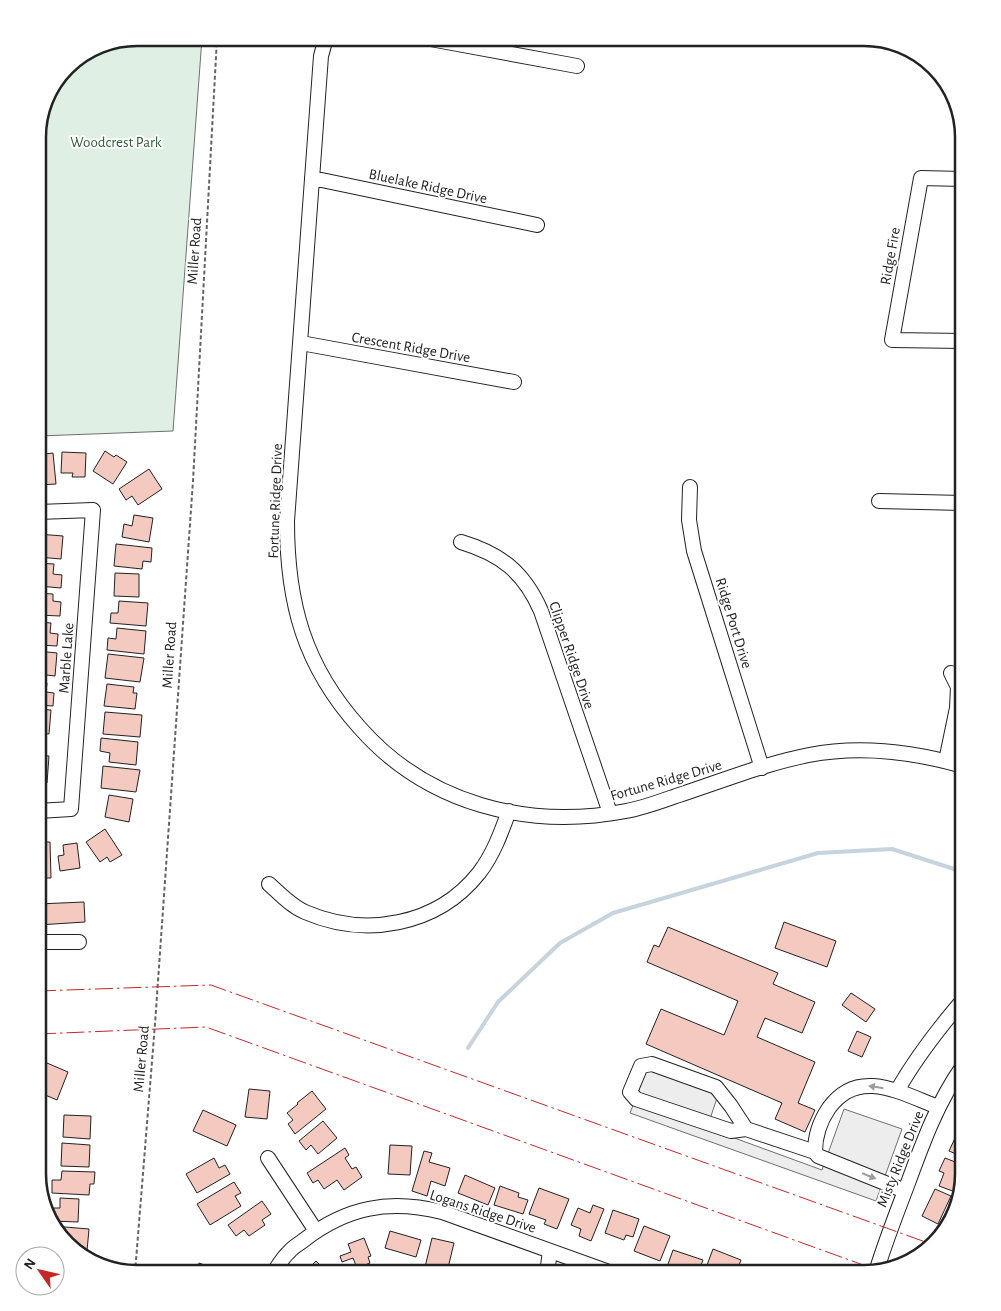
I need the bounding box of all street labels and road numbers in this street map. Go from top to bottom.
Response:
street label: Bluelake Ridge Drive [367,167,488,206]
street label: Miller Road [185,217,204,285]
street label: Ridge Fire [878,226,903,286]
street label: Crescent Ridge Drive [350,330,471,365]
street label: Fortune Ridge Drive [266,443,285,559]
street label: Ridge Port Drive [713,576,754,670]
street label: Clipper Ridge Drive [546,600,597,711]
street label: Miller Road [160,621,179,689]
street label: Marble Lake [57,622,76,694]
street label: Fortune Ridge Drive [609,757,724,804]
street label: Miller Road [131,1025,152,1093]
street label: Misty Ridge Drive [874,1109,927,1209]
street label: Logans Ridge Drive [428,1187,538,1236]

